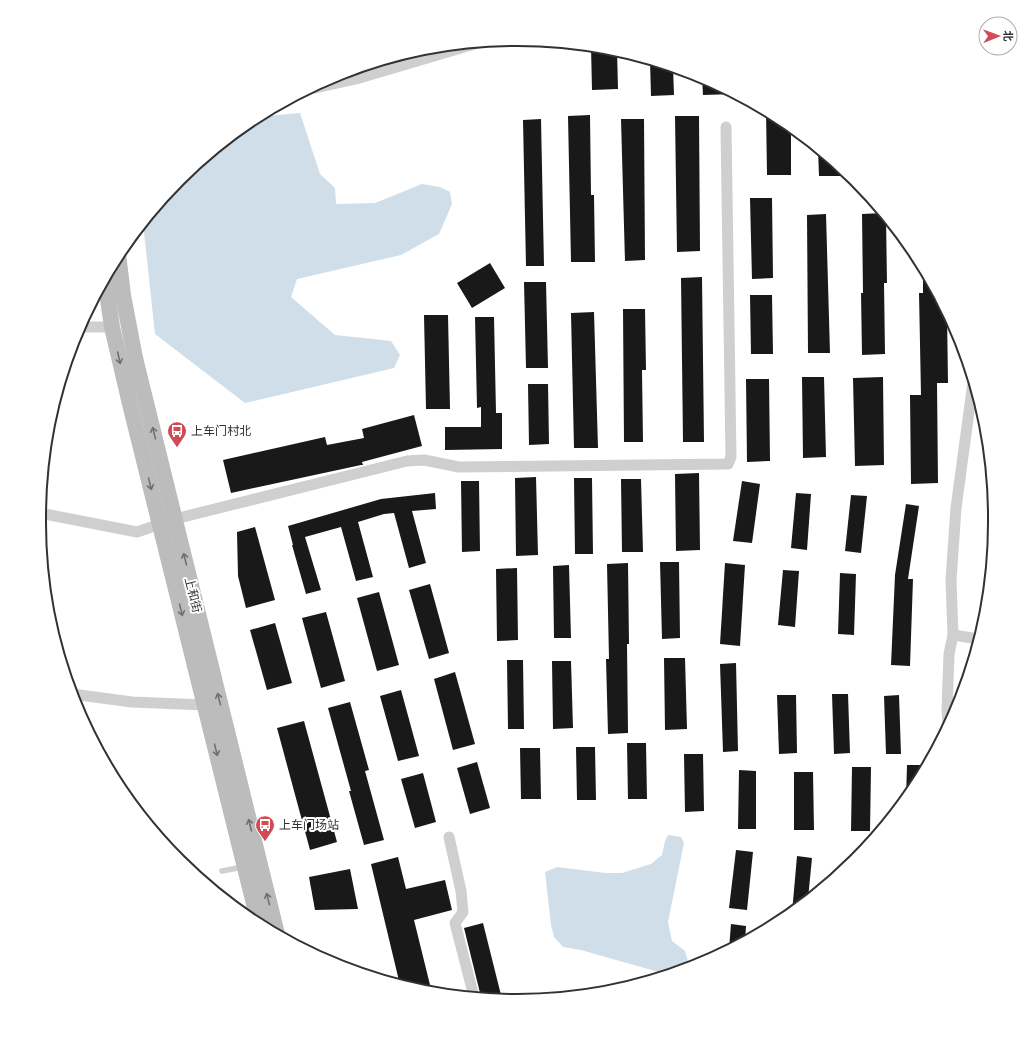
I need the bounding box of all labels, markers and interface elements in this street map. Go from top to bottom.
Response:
north arrow [978,16,1018,56]
text: 北 [1002,30,1015,41]
one-way arrow [116,351,124,364]
bus stop icon: 上车门村北 [166,420,188,448]
place label: 上车门村北 [191,423,251,437]
one-way arrow [149,427,157,440]
one-way arrow [147,477,155,490]
one-way arrow [180,553,188,566]
street label: 上和街 [183,576,205,614]
one-way arrow [178,604,186,617]
one-way arrow [215,693,222,706]
one-way arrow [212,743,220,756]
bus stop icon: 上车门场站 [254,814,276,842]
place label: 上车门场站 [279,817,339,831]
one-way arrow [246,819,253,832]
one-way arrow [264,892,271,905]

